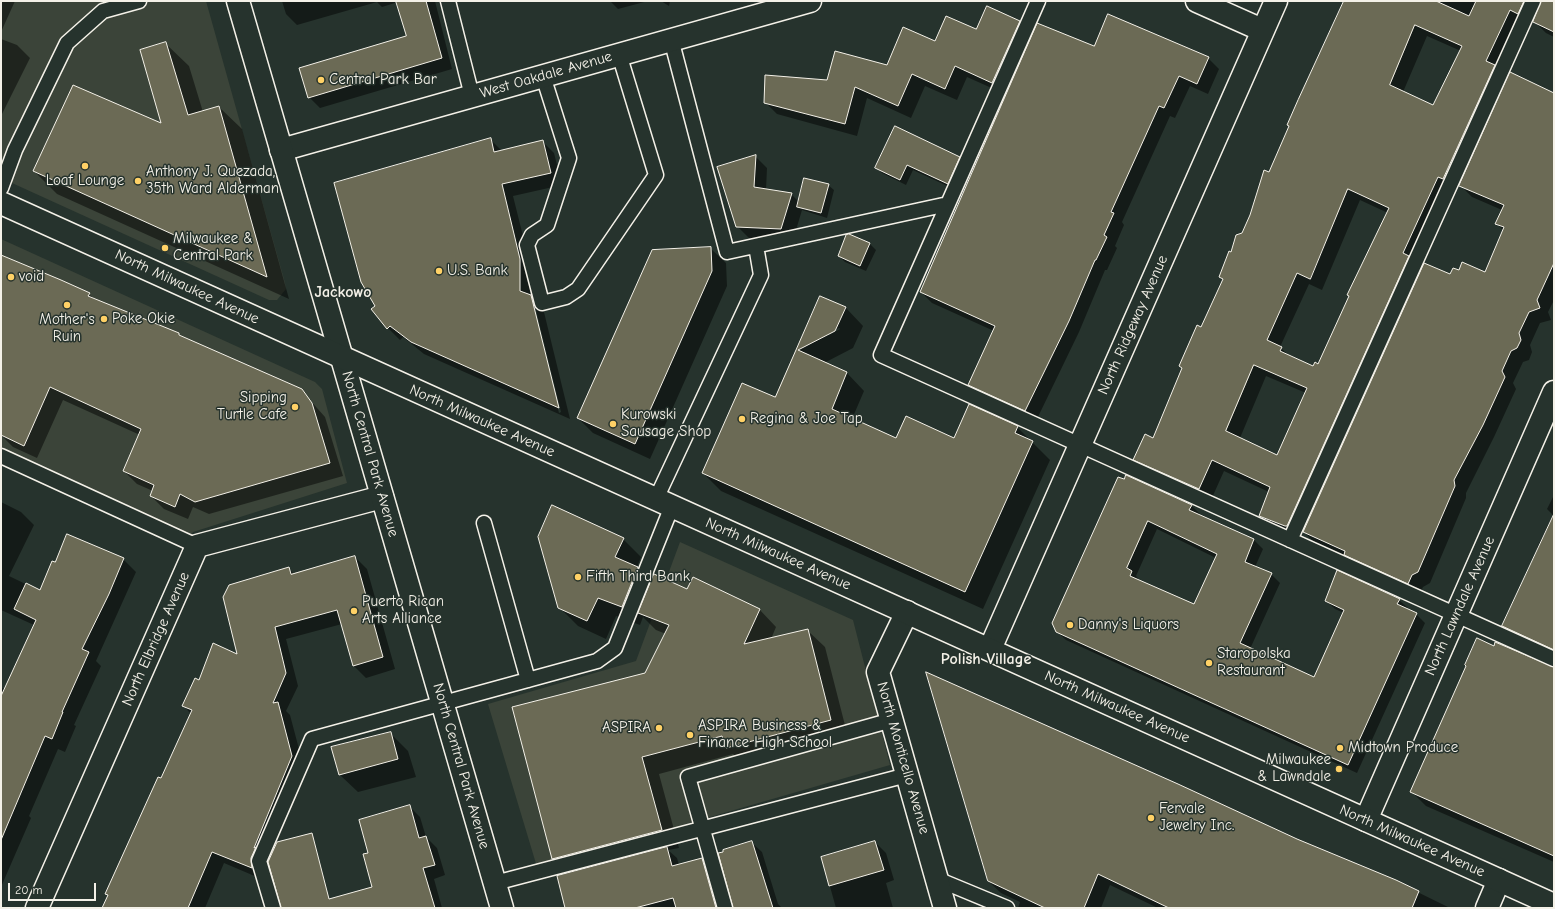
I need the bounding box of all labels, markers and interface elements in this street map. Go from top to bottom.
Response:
street label: West Oakdale Avenue [478,48,614,102]
place label: Central Park Bar [329,71,437,89]
marker: Central Park Bar [316,75,326,85]
marker: Loaf Lounge [80,161,90,171]
place label: Anthony J. Quezada, 35th Ward Alderman [146,163,279,198]
place label: Loaf Lounge [46,172,124,190]
marker: Anthony J. Quezada, 35th Ward Alderman [133,176,143,186]
place label: Milwaukee & Central Park [173,230,253,265]
marker: Milwaukee & Central Park [160,243,170,253]
street label: North Milwaukee Avenue [112,246,262,328]
street label: North Ridgeway Avenue [1094,253,1172,397]
place label: U.S. Bank [447,262,508,280]
marker: U.S. Bank [434,266,444,276]
place label: void [19,268,44,286]
marker: void [6,272,16,282]
district label: Jackowo [314,282,372,302]
marker: Mother's Ruin [62,300,72,310]
place label: Poke Okie [112,310,175,328]
place label: Mother's Ruin [39,311,95,346]
marker: Poke Okie [99,314,109,324]
street label: North Central Park Avenue [338,369,402,539]
street label: North Milwaukee Avenue [407,381,557,461]
place label: Sipping Turtle Cafe [217,389,287,424]
marker: Sipping Turtle Cafe [290,402,300,412]
place label: Kurowski Sausage Shop [621,406,711,441]
place label: Regina & Joe Tap [750,410,863,428]
marker: Regina & Joe Tap [737,414,747,424]
marker: Kurowski Sausage Shop [608,419,618,429]
street label: North Milwaukee Avenue [703,514,853,594]
street label: North Lawndale Avenue [1421,534,1499,678]
place label: Fifth Third Bank [586,568,690,586]
street label: North Elbridge Avenue [118,569,194,709]
marker: Fifth Third Bank [573,572,583,582]
place label: Puerto Rican Arts Alliance [362,593,444,628]
marker: Puerto Rican Arts Alliance [349,606,359,616]
place label: Danny's Liquors [1078,616,1179,634]
marker: Danny's Liquors [1065,620,1075,630]
place label: Staropolska Restaurant [1217,645,1291,680]
district label: Polish Village [941,649,1031,669]
marker: Staropolska Restaurant [1204,658,1214,668]
street label: North Milwaukee Avenue [1042,667,1192,747]
street label: North Monticello Avenue [873,680,933,836]
street label: North Central Park Avenue [429,681,493,851]
place label: ASPIRA Business & Finance High School [698,717,832,752]
place label: ASPIRA [602,719,651,737]
marker: ASPIRA [654,723,664,733]
marker: ASPIRA Business & Finance High School [685,730,695,740]
place label: Midtown Produce [1348,739,1458,757]
marker: Midtown Produce [1335,743,1345,753]
place label: Milwaukee & Lawndale [1258,751,1331,786]
marker: Milwaukee & Lawndale [1334,764,1344,774]
place label: Fervale Jewelry Inc. [1159,800,1234,835]
street label: North Milwaukee Avenue [1337,801,1487,881]
marker: Fervale Jewelry Inc. [1146,813,1156,823]
scale bar [10,875,98,901]
text: 20 m [15,883,43,897]

